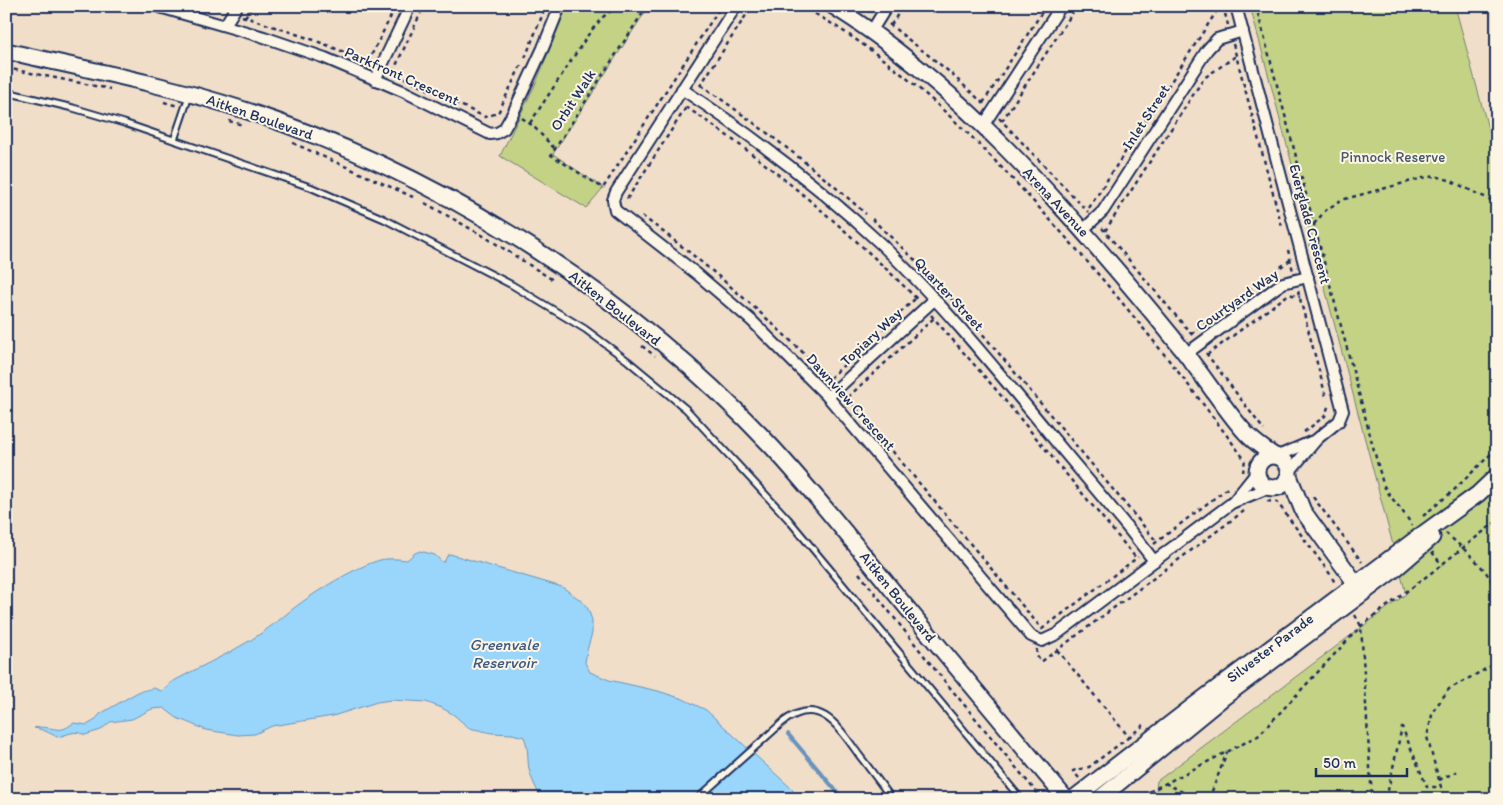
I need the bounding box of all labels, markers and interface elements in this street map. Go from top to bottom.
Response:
street label: Parkfront Crescent [342,43,462,109]
street label: Orbit Walk [547,66,600,134]
street label: Inlet Street [1118,81,1174,153]
street label: Aitken Boulevard [204,90,316,144]
park label: Pinnock Reserve [1341,148,1445,166]
street label: Everglade Crescent [1285,162,1335,286]
street label: Arena Avenue [1019,163,1093,241]
street label: Quarter Street [910,253,988,335]
street label: Courtyard Way [1192,265,1282,335]
street label: Aitken Boulevard [565,267,665,350]
street label: Topiary Way [837,304,905,370]
street label: Dawnview Crescent [803,350,900,455]
street label: Aitken Boulevard [856,548,941,647]
street label: Silvester Parade [1223,610,1317,686]
water label: Greenvale Reservoir [469,635,540,672]
scale bar [1316,745,1407,777]
text: 50 m [1323,754,1356,772]

